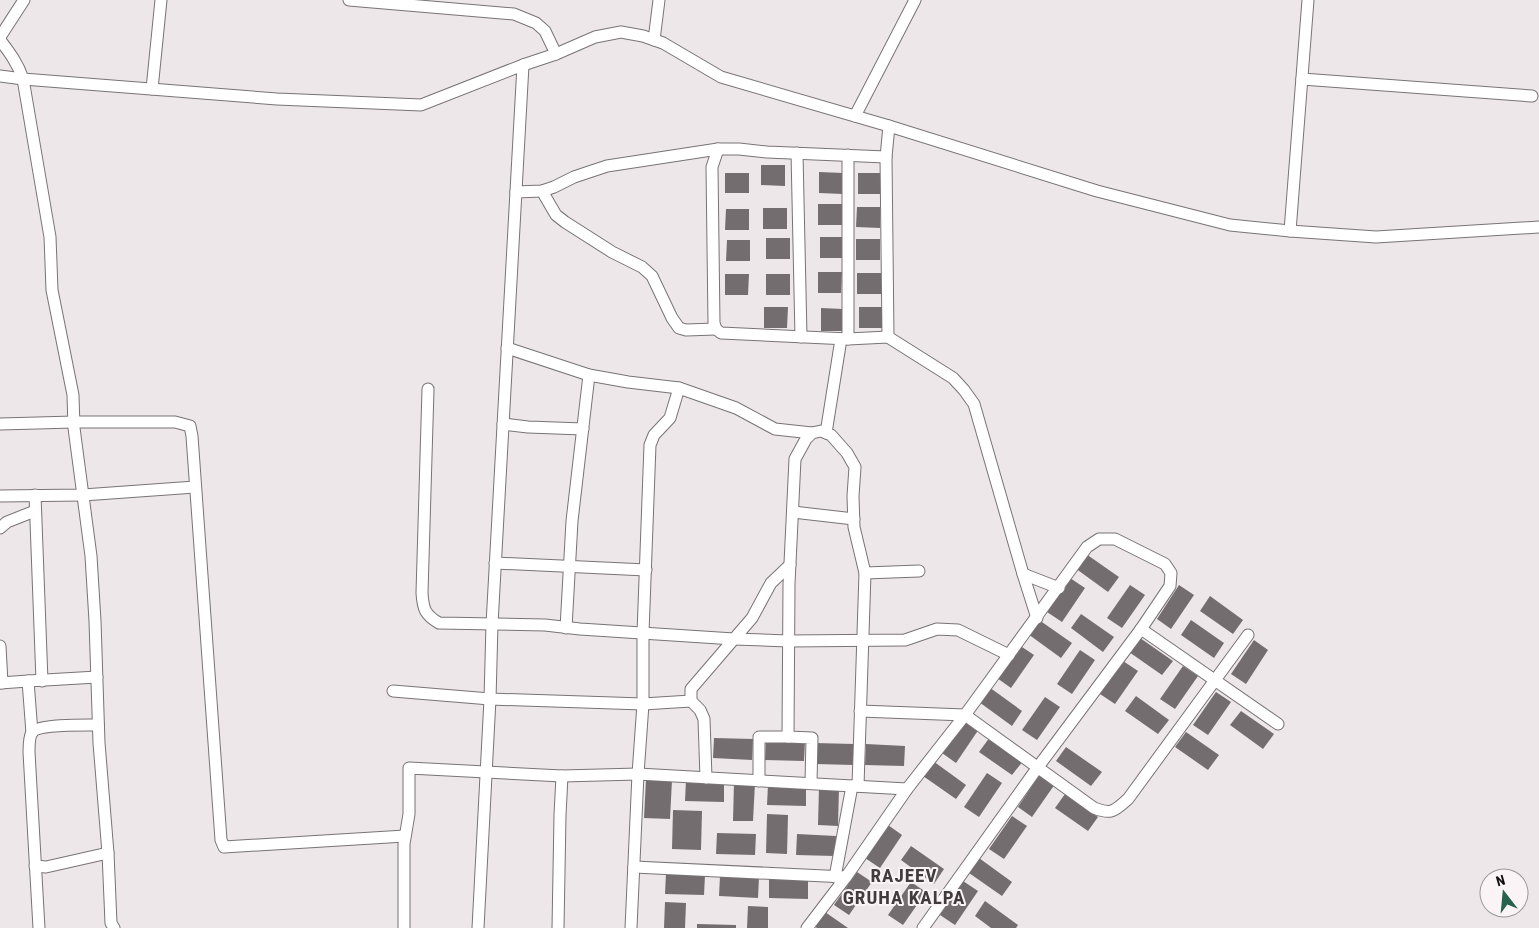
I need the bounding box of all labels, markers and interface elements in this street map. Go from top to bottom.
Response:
district label: RAJEEV GRUHA KALPA [843,864,965,909]
north arrow [1479,868,1529,918]
text: N [1494,872,1507,889]

